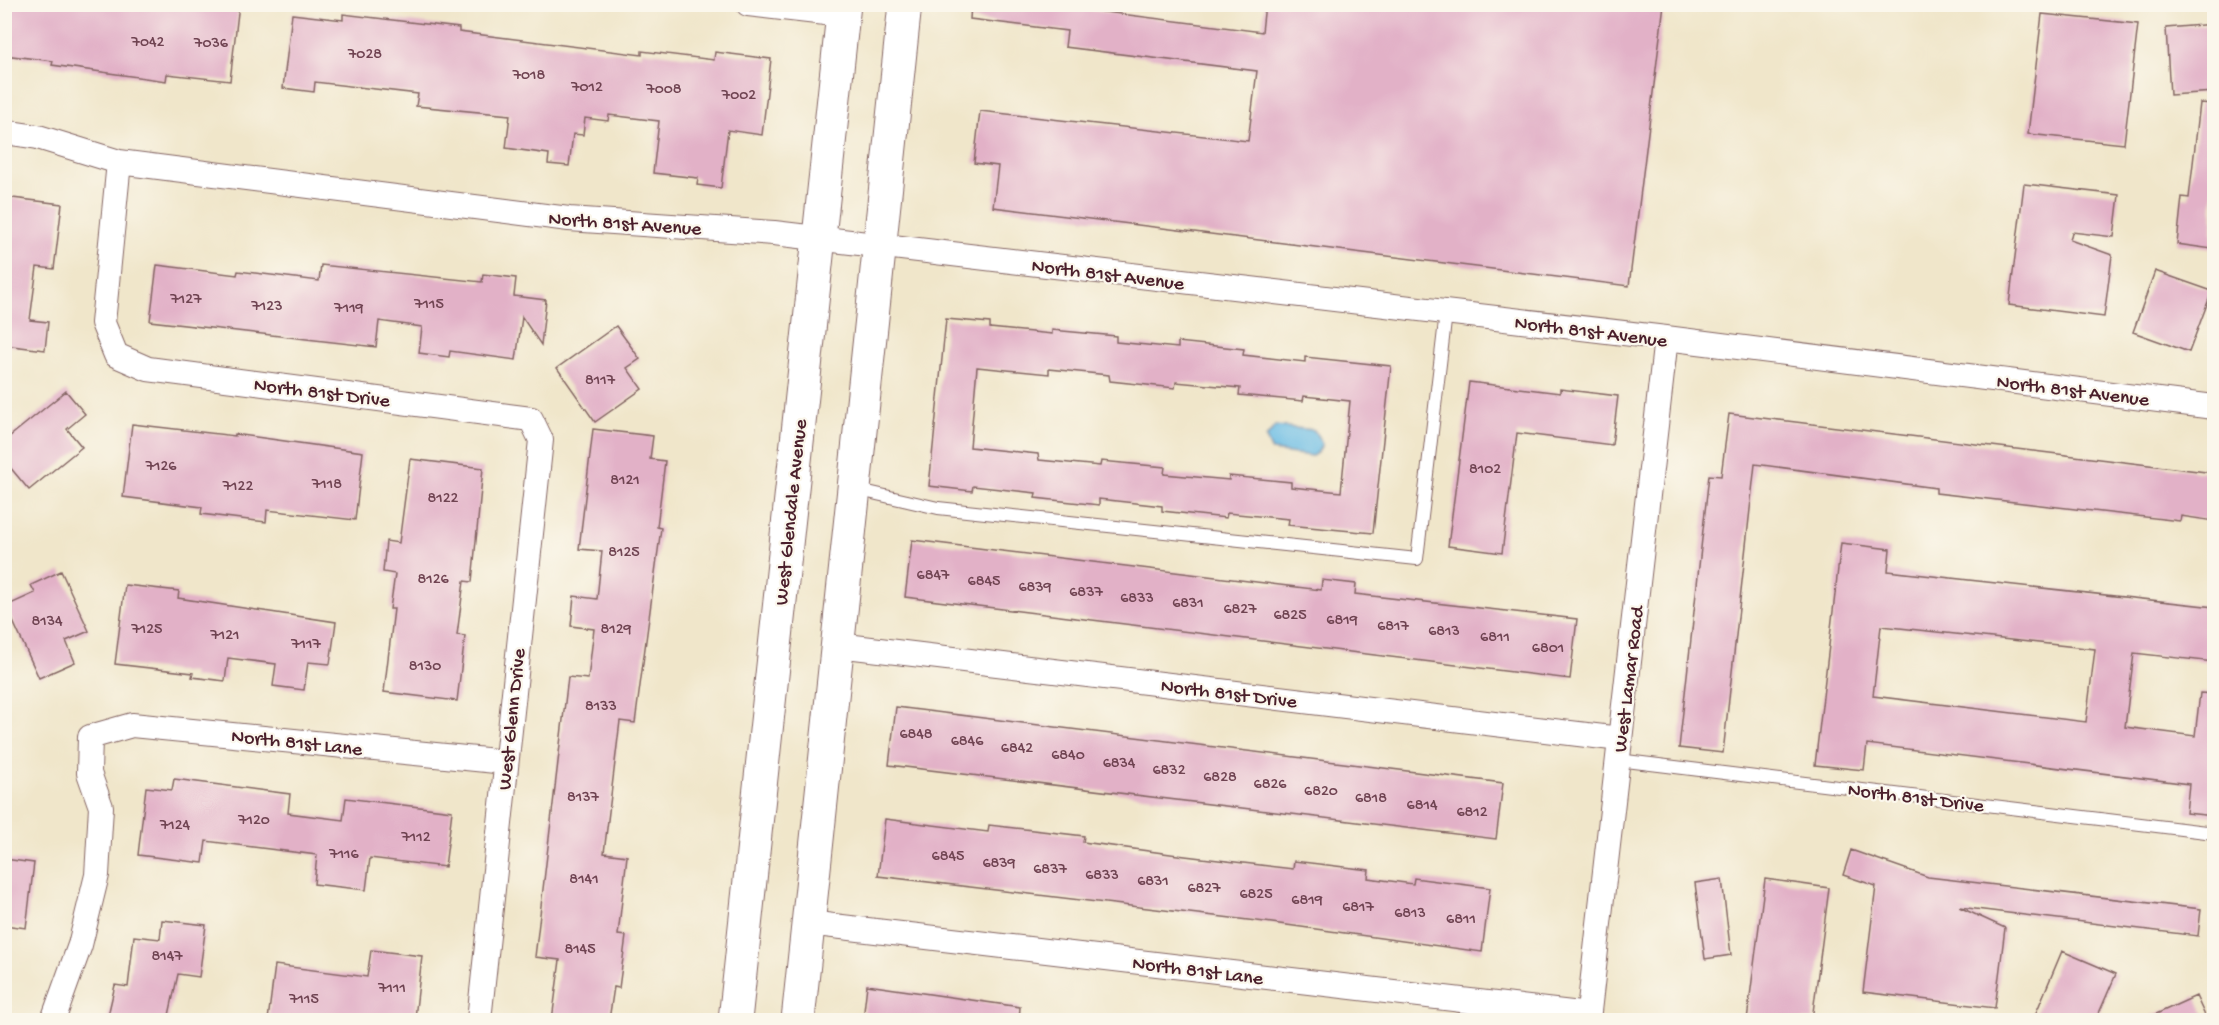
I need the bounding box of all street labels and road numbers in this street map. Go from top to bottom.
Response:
street label: North 81st Avenue [547,209,703,242]
street label: North 81st Avenue [1030,256,1186,297]
street label: North 81st Avenue [1513,313,1669,354]
street label: North 81st Avenue [1995,372,2151,413]
street label: North 81st Drive [252,375,392,414]
street label: West Glendale Avenue [771,418,814,606]
street label: West Lamar Road [1610,603,1651,754]
street label: West Glenn Drive [495,647,532,791]
street label: North 81st Drive [1159,676,1299,715]
street label: North 81st Lane [230,726,364,763]
street label: North 81st Drive [1846,780,1986,819]
street label: North 81st Lane [1131,953,1265,992]

